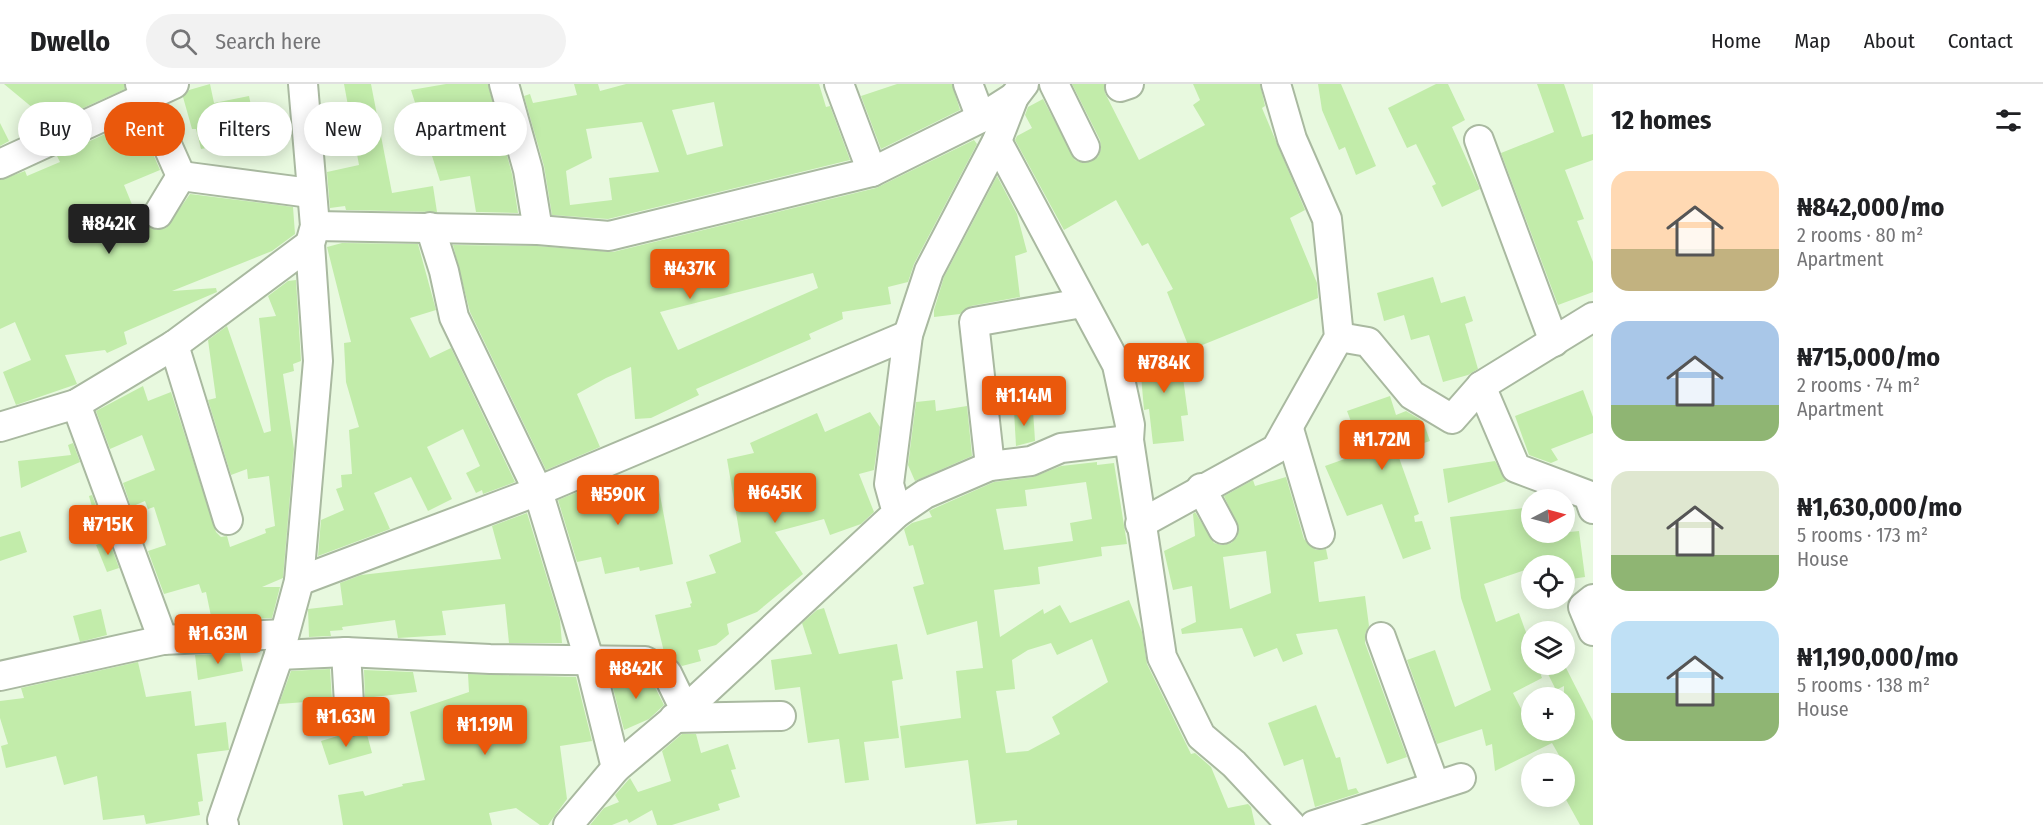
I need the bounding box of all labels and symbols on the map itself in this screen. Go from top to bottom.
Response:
pin: ₦842K [67,204,151,255]
pin: ₦437K [648,249,732,300]
pin: ₦784K [1122,343,1206,394]
pin: ₦1.14M [975,376,1073,427]
pin: ₦1.72M [1333,420,1431,471]
pin: ₦645K [733,473,817,524]
pin: ₦590K [576,475,660,526]
north arrow [1521,489,1575,543]
pin: ₦715K [66,505,150,556]
pin: ₦1.63M [169,614,267,665]
pin: ₦842K [594,649,678,700]
pin: ₦1.63M [297,697,395,748]
pin: ₦1.19M [436,705,534,756]

